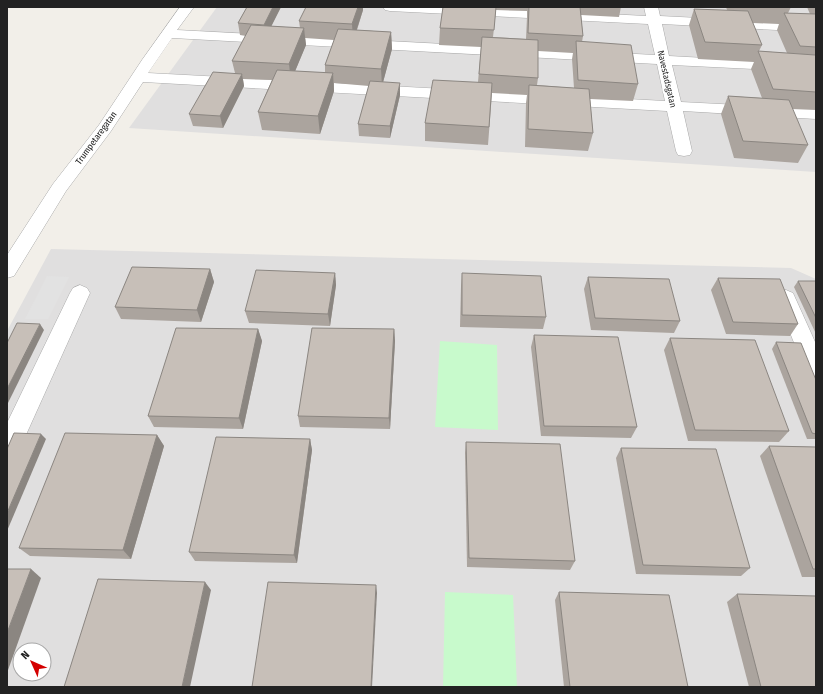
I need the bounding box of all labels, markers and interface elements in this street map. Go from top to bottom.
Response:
street label: Navestadsgatan [656,49,679,109]
street label: Trumpetaregatan [73,109,119,166]
north arrow [12,642,52,682]
text: N [18,648,32,662]

